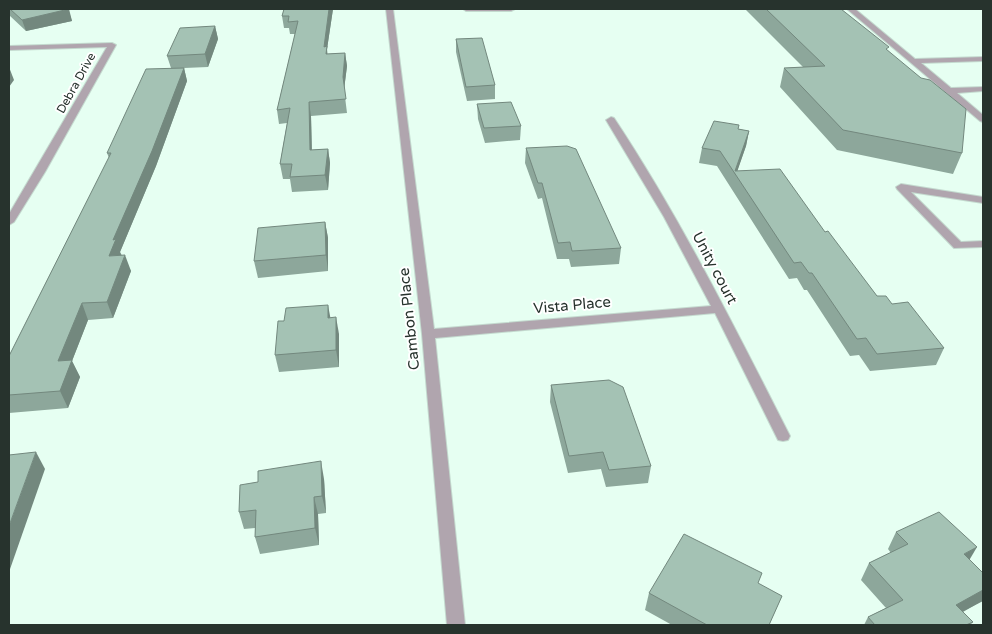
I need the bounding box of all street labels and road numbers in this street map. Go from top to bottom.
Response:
street label: Debra Drive [54,50,99,116]
street label: Unity court [688,229,742,307]
street label: Cambon Place [395,267,423,371]
street label: Vista Place [532,293,612,317]

